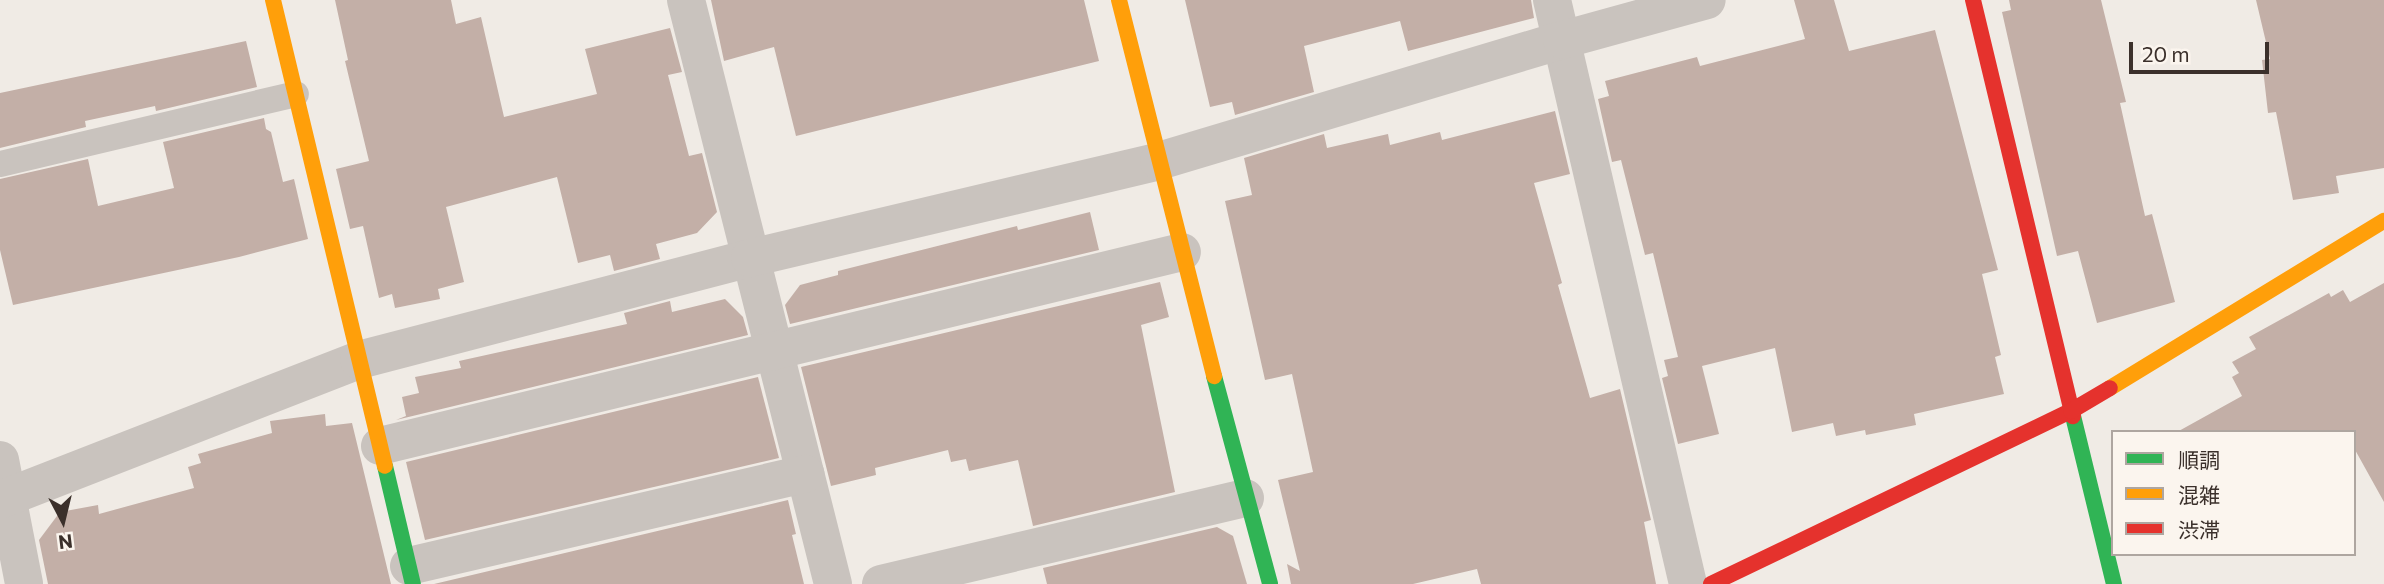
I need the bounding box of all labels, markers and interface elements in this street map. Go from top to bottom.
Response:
scale bar [2132,28,2272,72]
text: 20 m [2142,41,2190,66]
legend [2111,430,2356,556]
text: 順調 [2178,447,2220,472]
text: 混雑 [2178,482,2220,507]
north arrow [28,486,98,556]
text: 渋滞 [2178,517,2220,542]
text: N [57,530,74,555]

